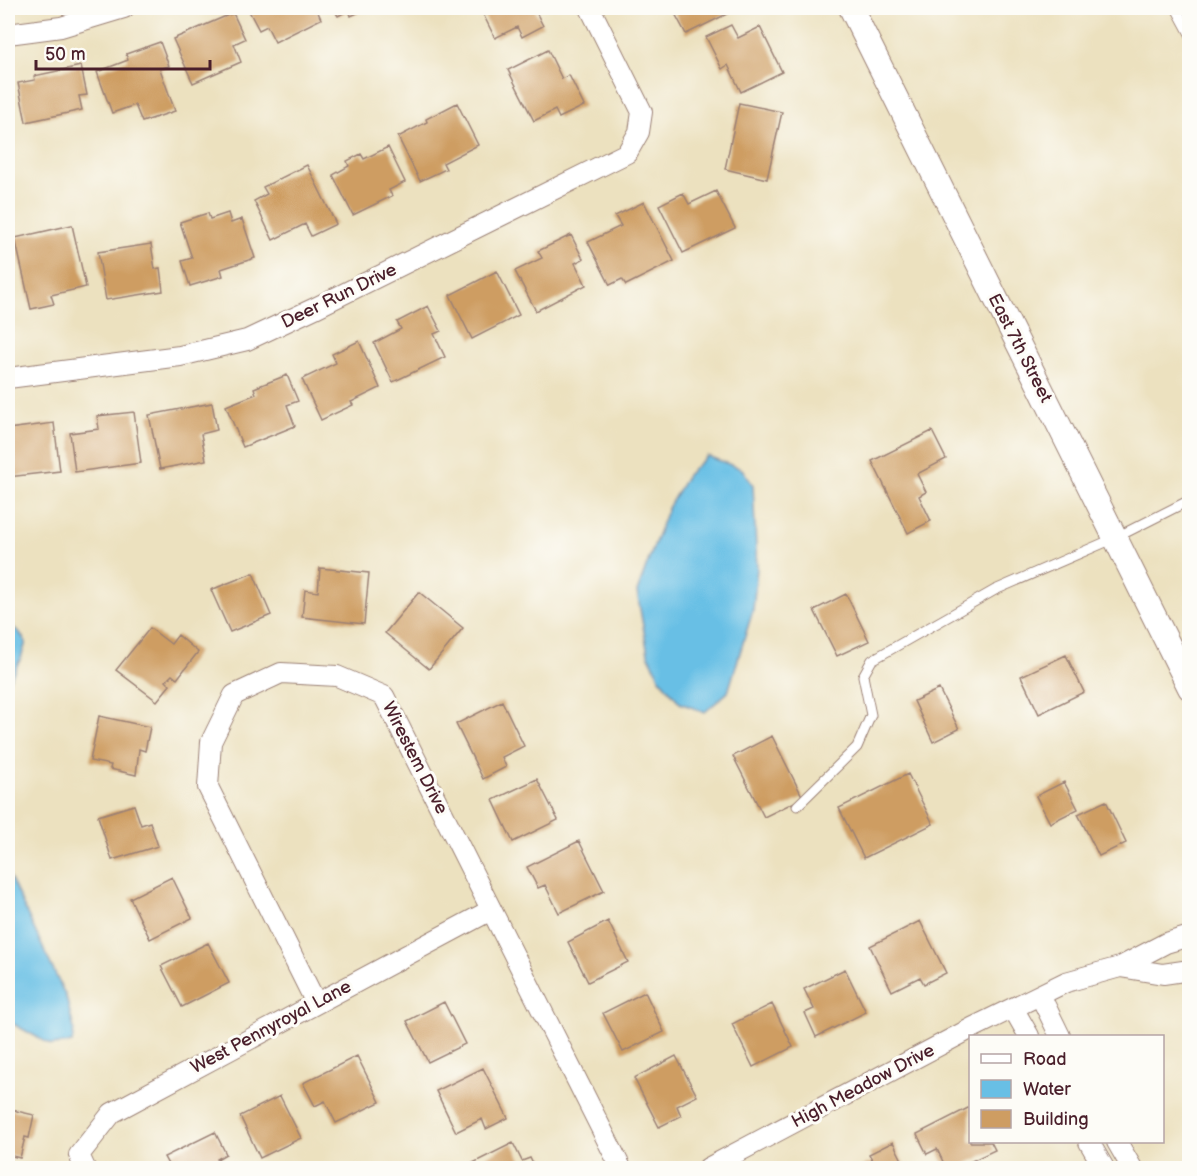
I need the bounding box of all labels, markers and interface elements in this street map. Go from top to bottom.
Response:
scale bar [36,33,210,71]
text: 50 m [45,44,86,65]
street label: Deer Run Drive [278,259,400,333]
street label: East 7th Street [984,290,1057,406]
street label: Wirestem Drive [378,698,452,818]
street label: West Pennyroyal Lane [187,976,355,1078]
legend [969,1035,1164,1143]
street label: High Meadow Drive [788,1039,938,1133]
text: Road [1023,1049,1067,1070]
text: Water [1023,1079,1071,1100]
text: Building [1023,1109,1089,1130]

